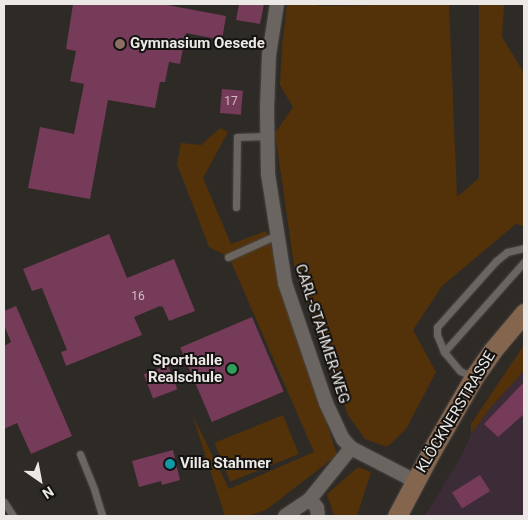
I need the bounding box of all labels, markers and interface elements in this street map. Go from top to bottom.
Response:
place label: Gymnasium Oesede [130,35,265,53]
marker: Gymnasium Oesede [114,38,126,50]
house number: 17 [224,95,238,109]
street label: CARL-STAHMER-WEG [291,262,353,406]
house number: 16 [131,290,145,304]
street label: KLÖCKNERSTRASSE [413,348,499,476]
place label: Sporthalle Realschule [148,351,222,386]
marker: Sporthalle Realschule [226,363,238,375]
north arrow [15,455,65,505]
place label: Villa Stahmer [180,455,271,473]
marker: Villa Stahmer [164,458,176,470]
text: N [40,483,57,502]

